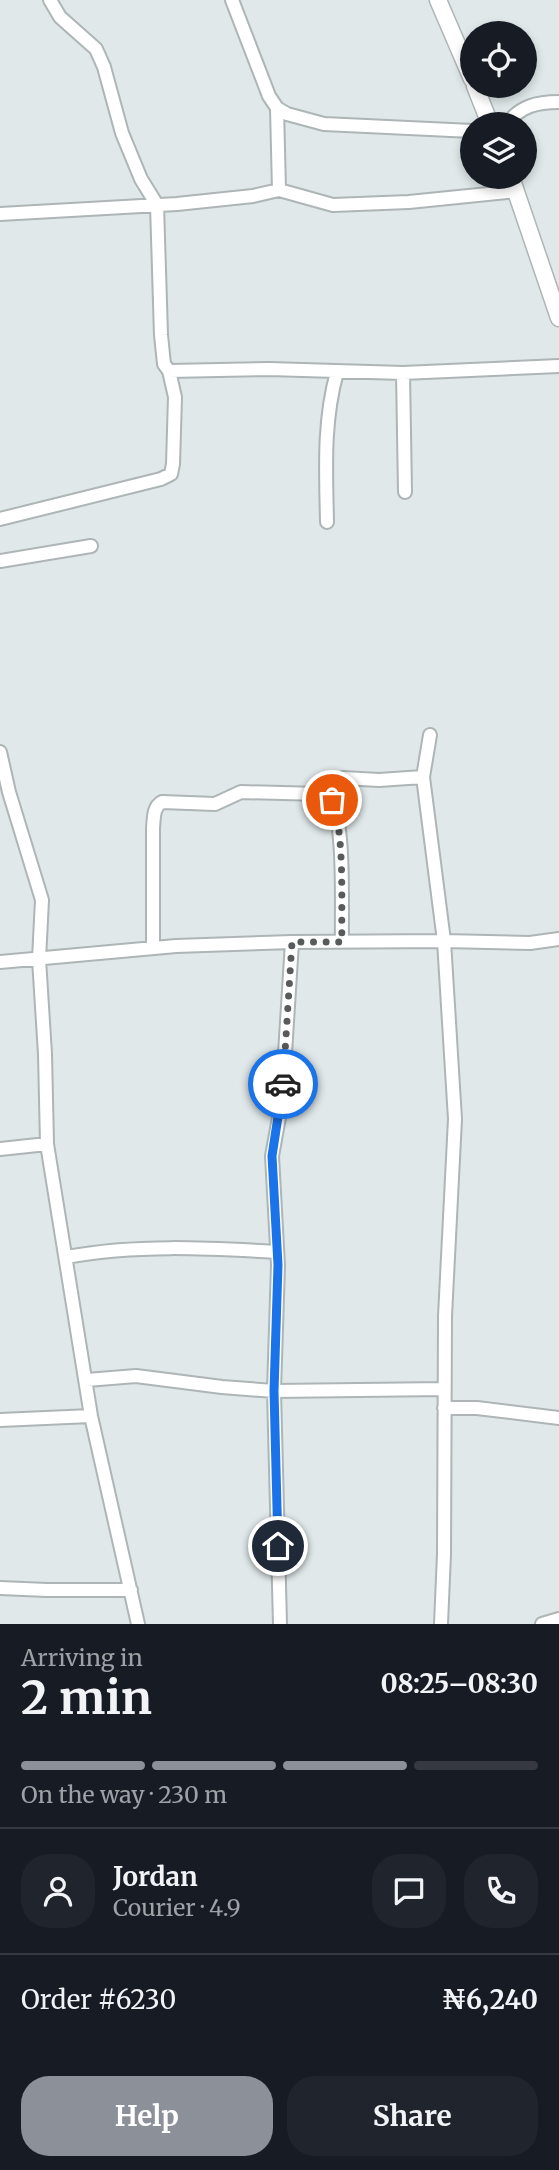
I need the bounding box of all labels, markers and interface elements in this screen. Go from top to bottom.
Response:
map controls [460,21,537,189]
button: locate [460,21,537,98]
button: layers [460,112,537,189]
pin [302,770,362,830]
icon: bag [313,781,351,819]
courier [248,1049,318,1119]
icon: car [264,1065,302,1103]
pin [248,1516,308,1576]
icon: home [259,1527,297,1565]
text: Arriving in [21,1643,143,1672]
text: 08:25–08:30 [381,1667,538,1700]
text: 2 min [21,1669,152,1727]
text: On the way · 230 m [21,1780,227,1809]
button: person [21,1854,95,1928]
button: chat [372,1854,446,1928]
button: phone [464,1854,538,1928]
text: Jordan [113,1860,198,1893]
text: Courier · 4.9 [113,1893,241,1922]
text: Order #6230 [21,1983,176,2016]
text: ₦6,240 [442,1983,538,2016]
button: Help [21,2076,273,2156]
button: Share [287,2076,538,2156]

